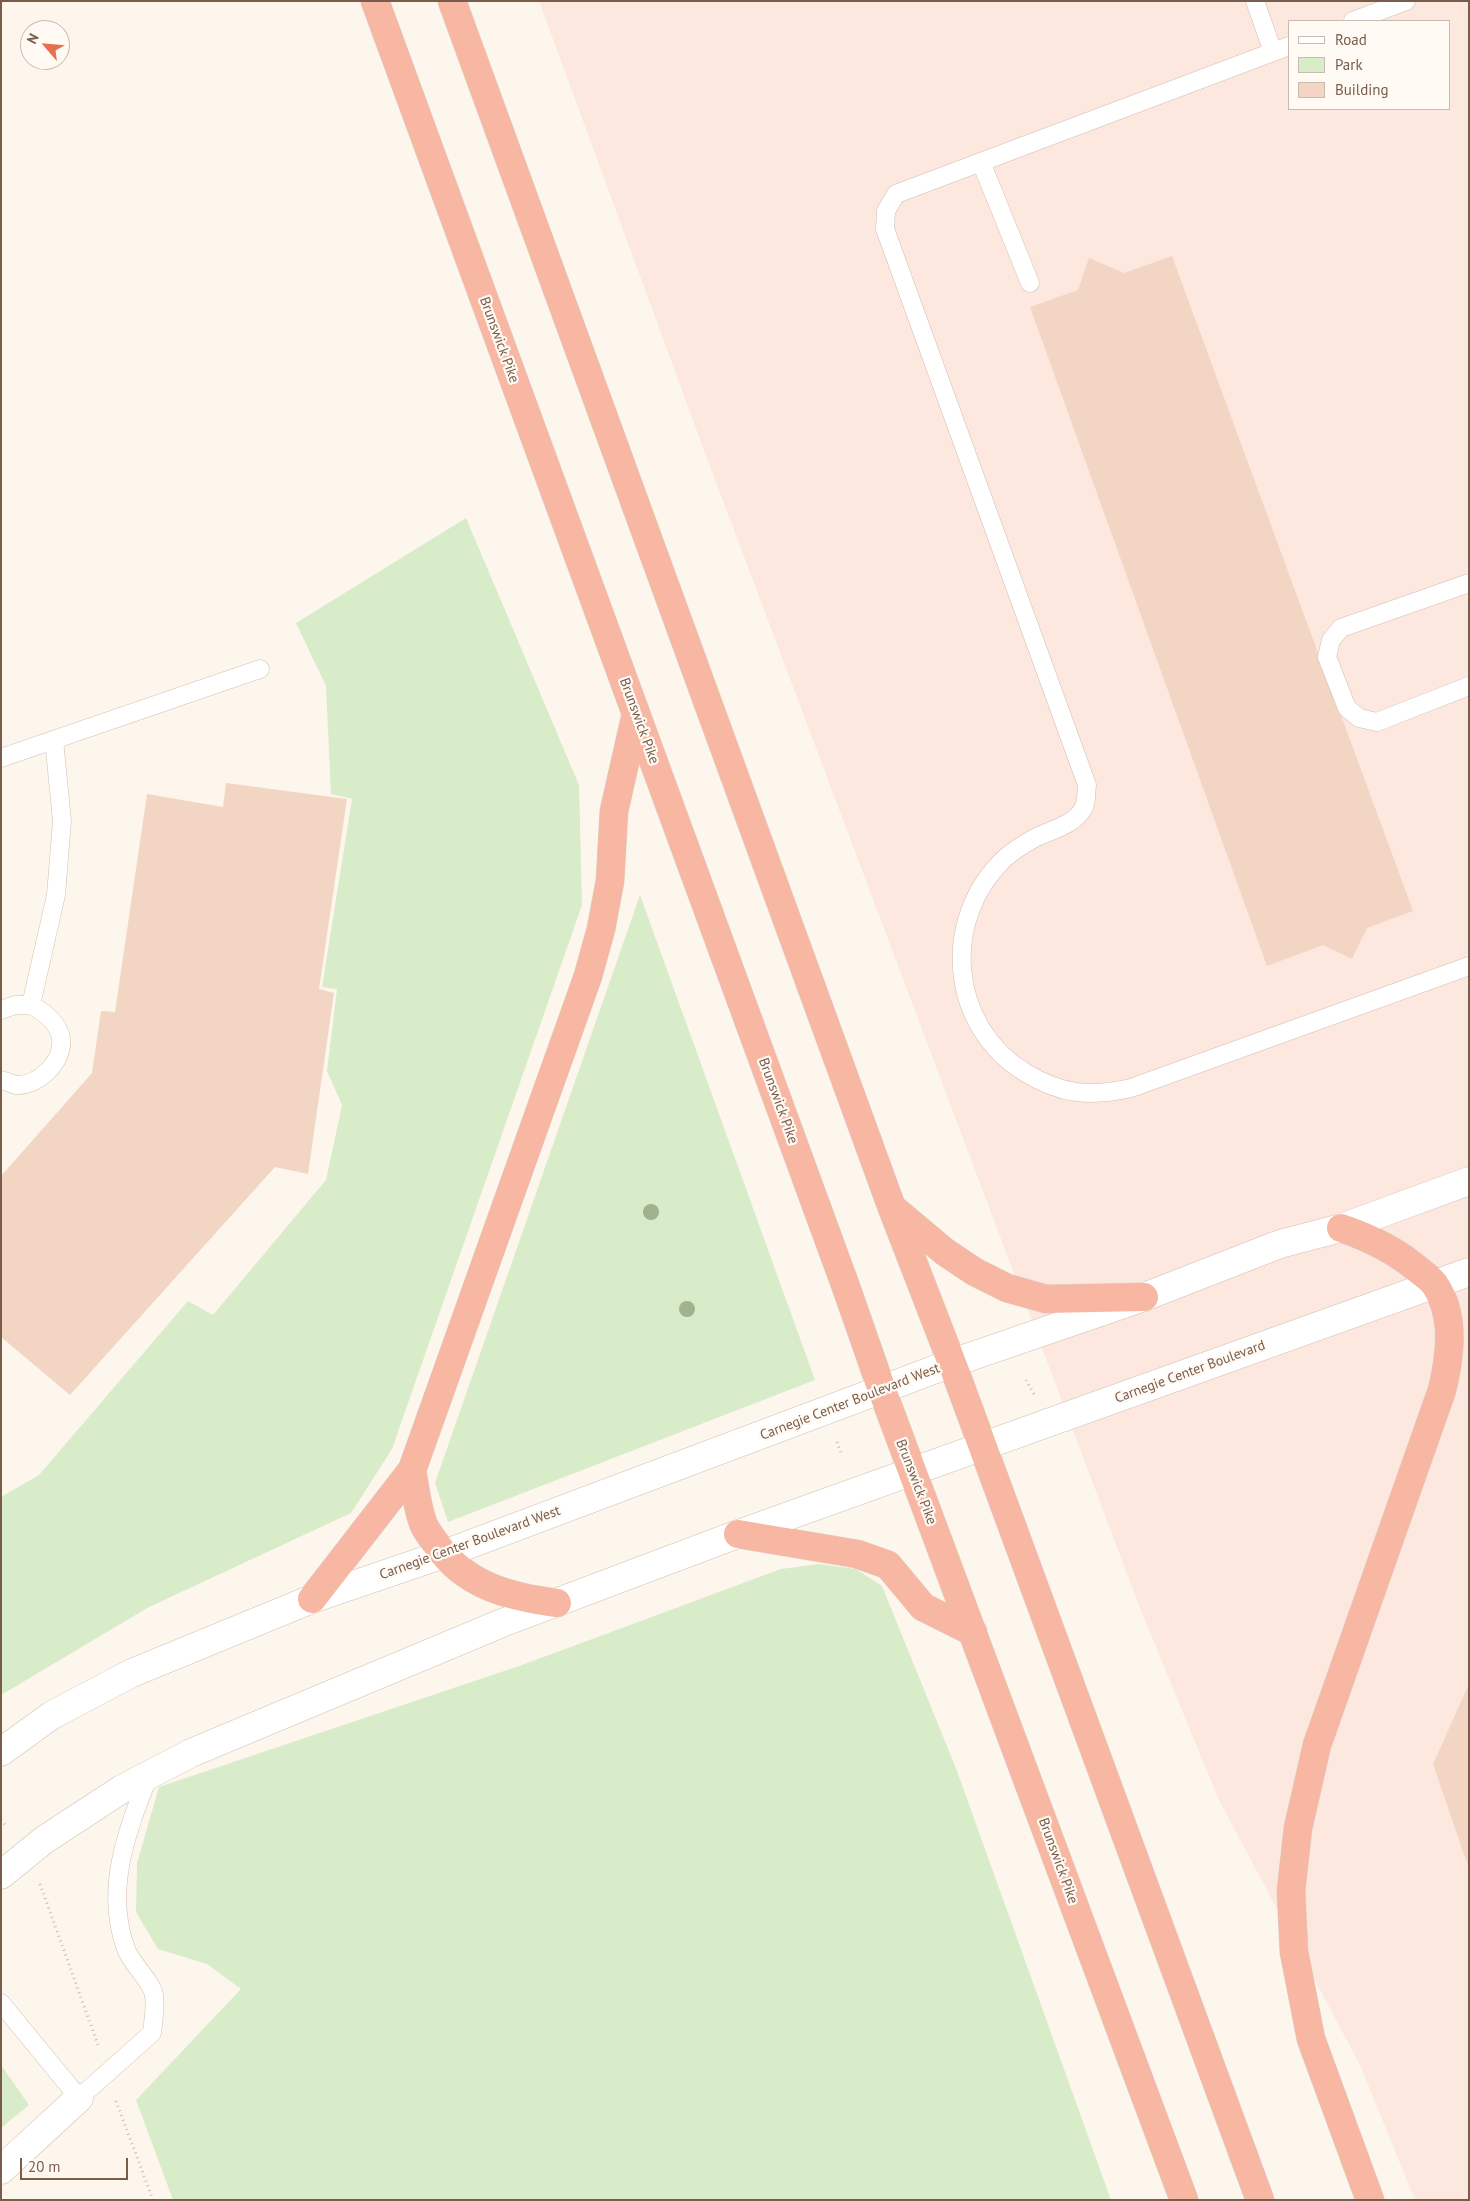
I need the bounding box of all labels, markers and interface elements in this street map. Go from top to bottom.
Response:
north arrow [20,20,70,70]
legend [1288,20,1450,110]
text: N [22,30,43,47]
text: Road [1335,30,1367,49]
text: Park [1335,55,1363,74]
text: Building [1335,80,1389,99]
street label: Brunswick Pike [476,295,522,385]
street label: Brunswick Pike [616,676,662,766]
street label: Brunswick Pike [755,1056,801,1146]
street label: Carnegie Center Boulevard [1113,1337,1267,1407]
street label: Carnegie Center Boulevard West [758,1360,942,1444]
street label: Brunswick Pike [892,1437,940,1527]
street label: Carnegie Center Boulevard West [377,1502,563,1584]
street label: Brunswick Pike [1035,1816,1081,1906]
scale bar [22,2148,130,2180]
text: 20 m [28,2157,61,2176]

